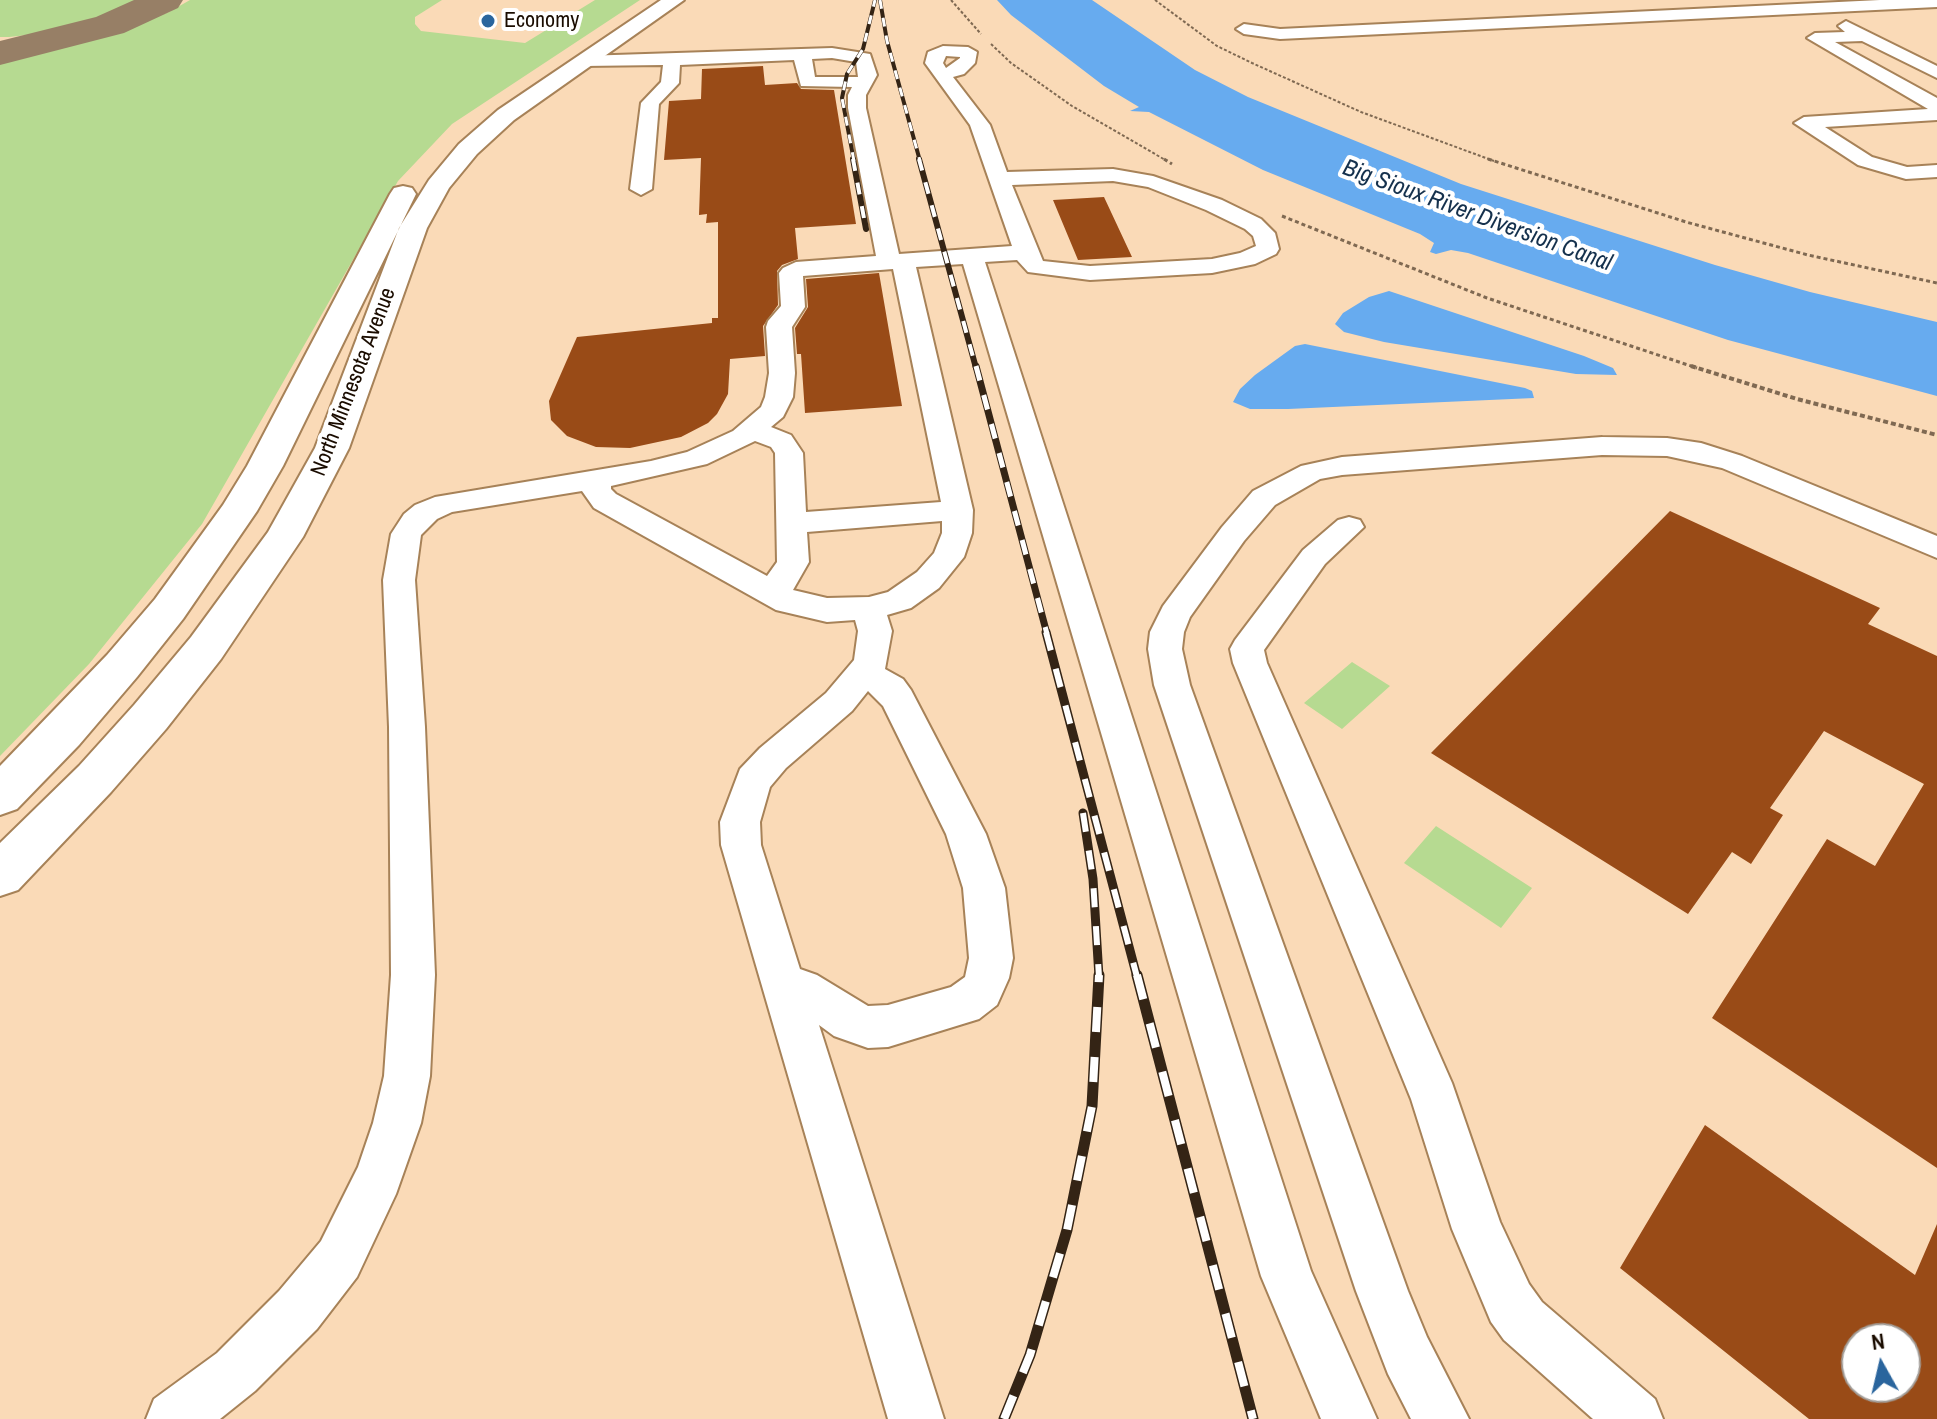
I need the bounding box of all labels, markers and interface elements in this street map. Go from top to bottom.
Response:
place label: Economy [504,8,579,34]
marker: Economy [479,12,497,30]
water label: Big Sioux River Diversion Canal [1338,154,1616,278]
street label: North Minnesota Avenue [306,284,402,480]
north arrow [1841,1323,1921,1403]
text: N [1869,1325,1886,1357]

